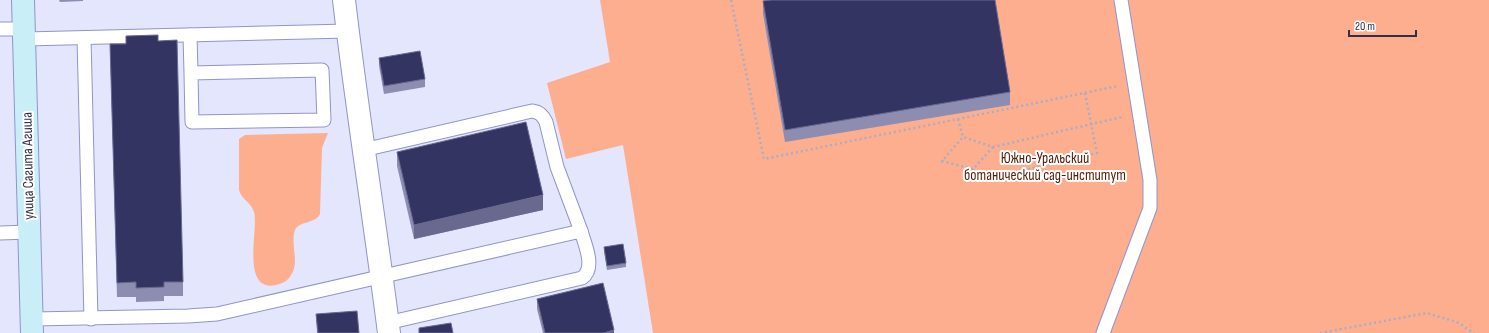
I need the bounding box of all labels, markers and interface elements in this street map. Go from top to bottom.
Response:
scale bar [1349,12,1416,38]
text: 20 m [1355,19,1375,34]
street label: улица Сагита Агиша [18,112,38,220]
park label: Южно-Уральский ботанический сад-институт [964,149,1126,185]

